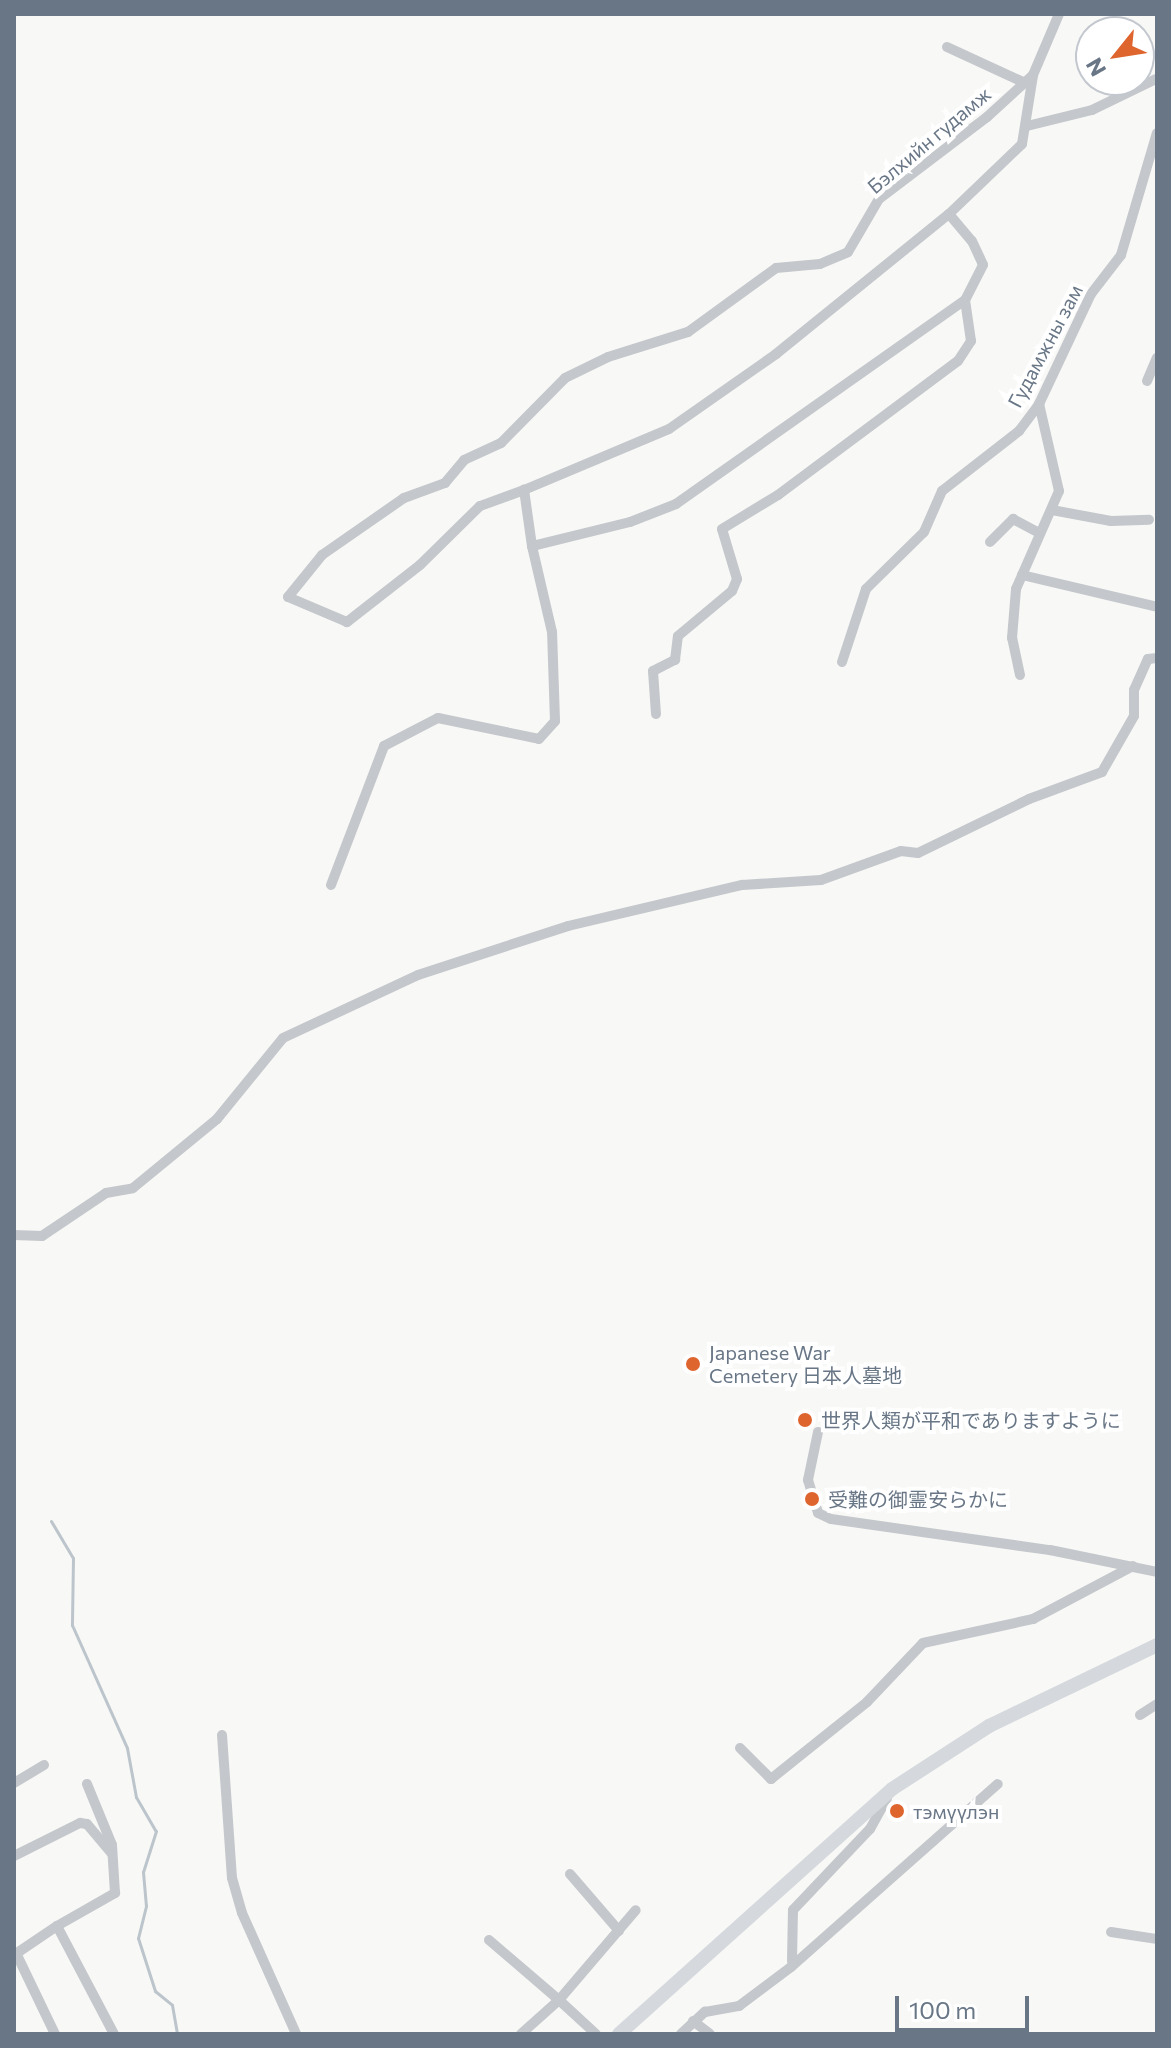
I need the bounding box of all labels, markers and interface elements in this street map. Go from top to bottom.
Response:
north arrow [1075,16,1155,96]
text: N [1080,53,1111,81]
street label: Бэлхийн гудамж [863,81,995,199]
street label: Гудамжны зам [1003,280,1087,412]
place label: Japanese War Cemetery 日本人墓地 [709,1340,902,1387]
marker: Japanese War Cemetery 日本人墓地 [684,1355,702,1373]
place label: 世界人類が平和でありますように [821,1408,1121,1432]
marker: 世界人類が平和でありますように [796,1411,814,1429]
place label: 受難の御霊安らかに [828,1487,1008,1511]
marker: 受難の御霊安らかに [803,1490,821,1508]
place label: тэмүүлэн [913,1799,999,1823]
marker: тэмүүлэн [888,1802,906,1820]
scale bar [899,1980,1033,2030]
text: 100 m [909,1995,976,2024]

